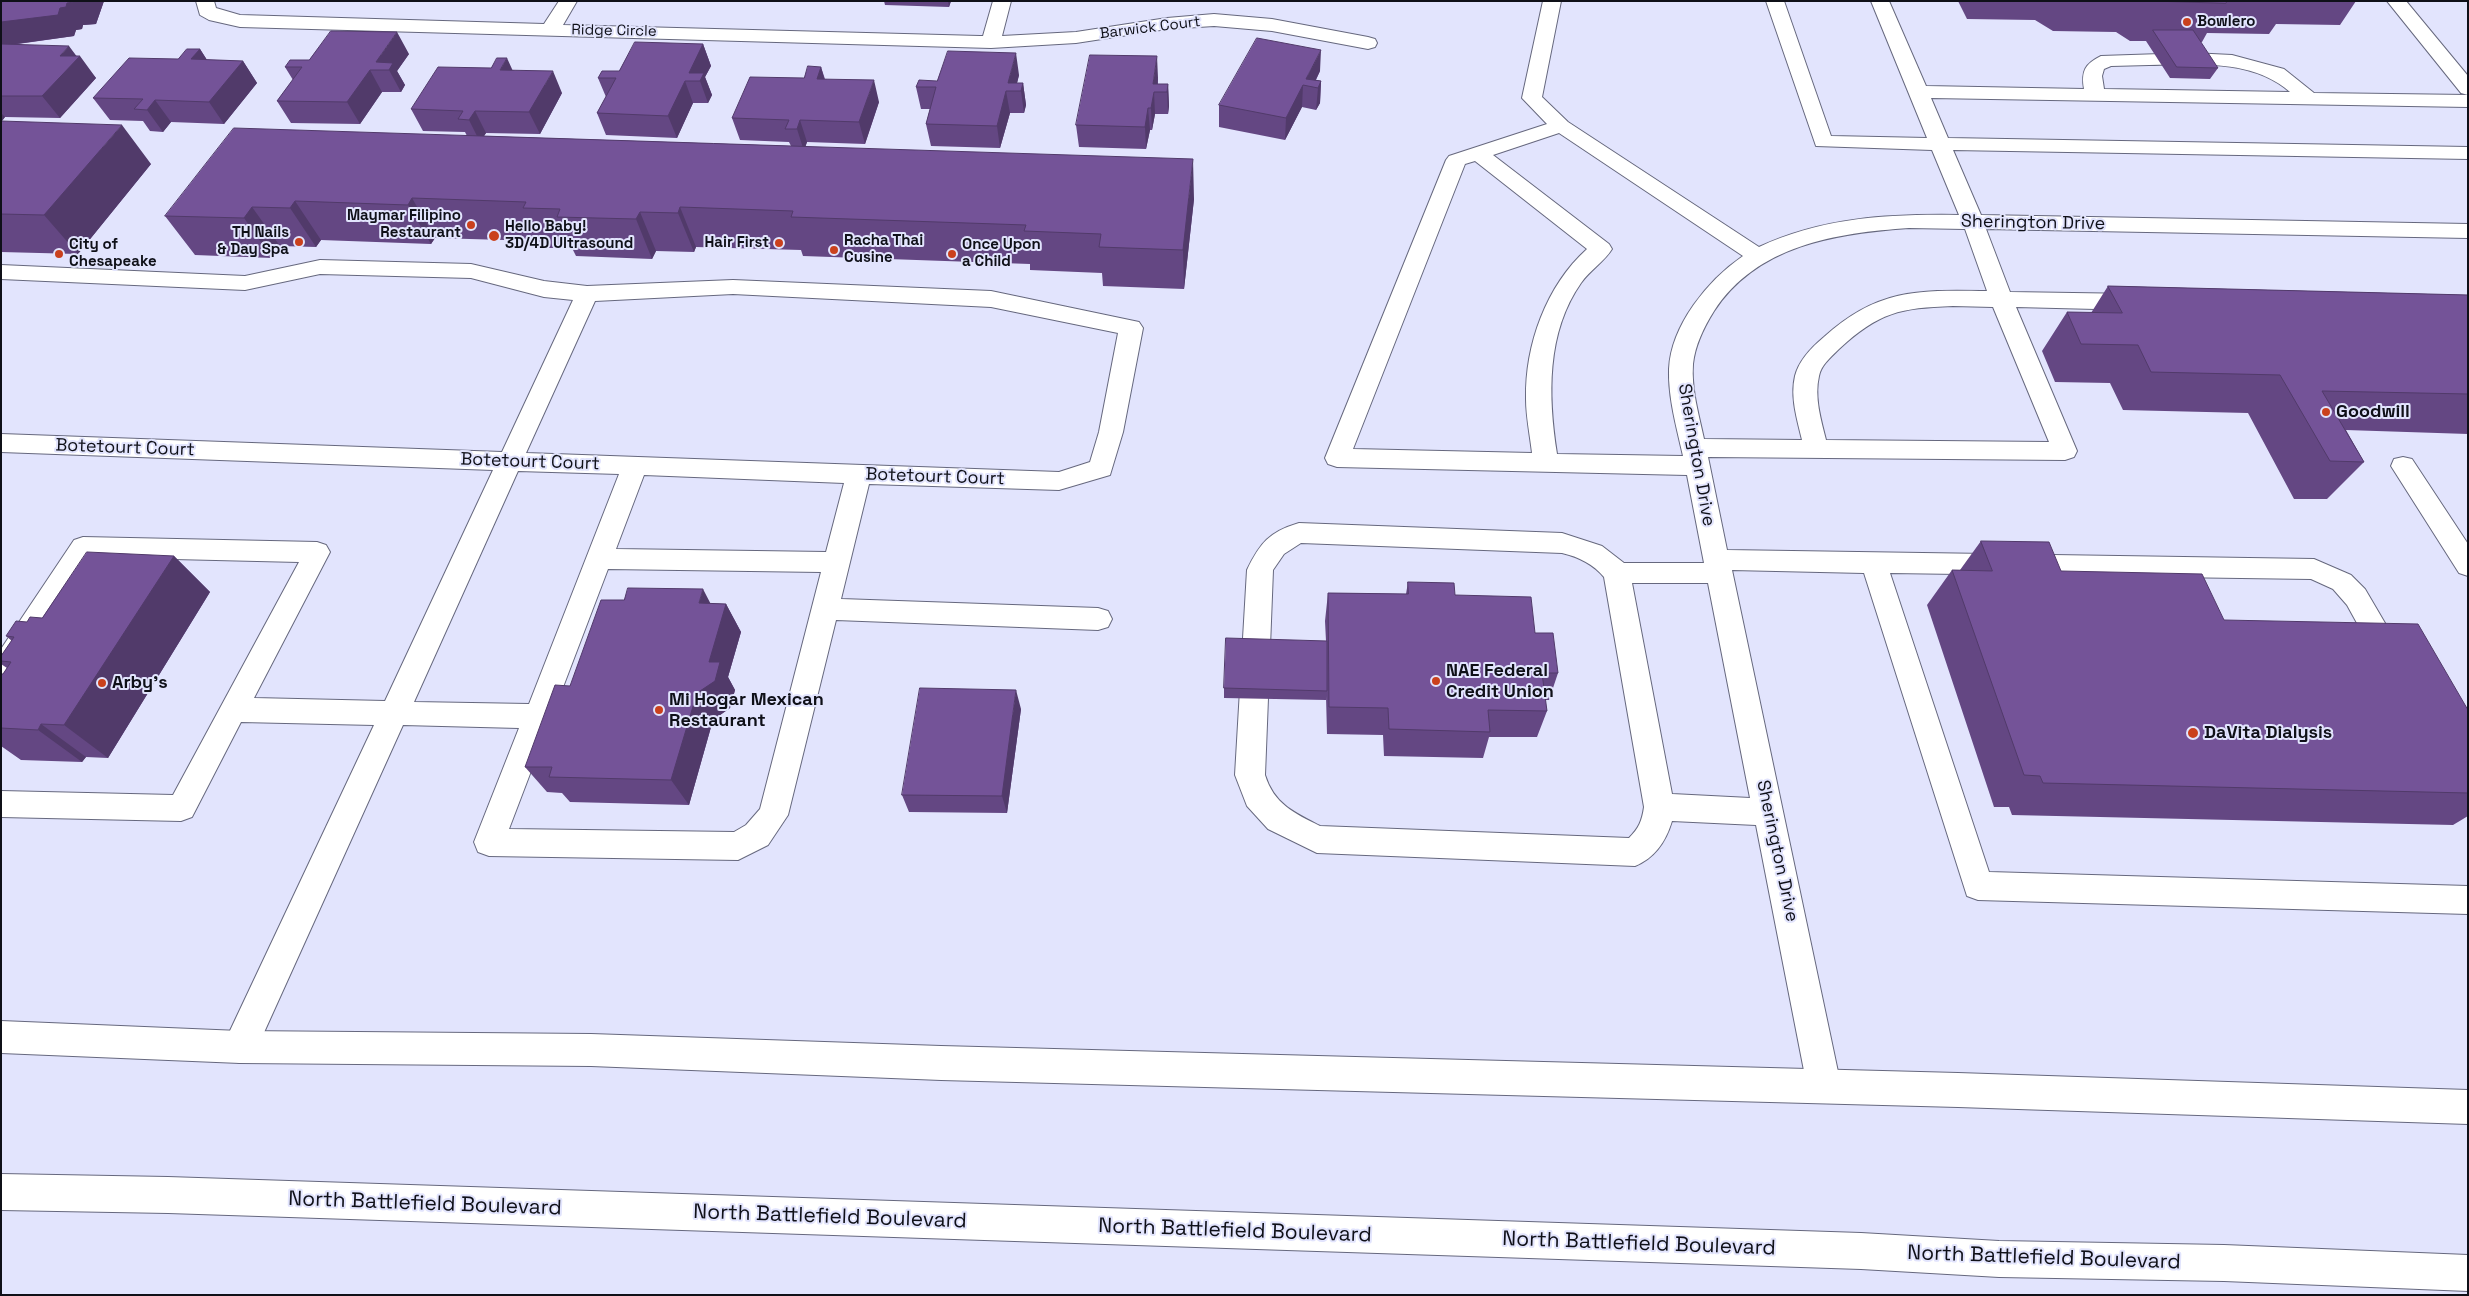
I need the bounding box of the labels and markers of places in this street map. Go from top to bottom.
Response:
place label: Bowlero [2197,13,2255,31]
marker: Bowlero [2181,16,2193,28]
place label: Maymar Filipino Restaurant [347,207,461,242]
place label: Hello Baby! 3D/4D Ultrasound [505,218,633,253]
marker: Maymar Filipino Restaurant [465,219,477,231]
place label: TH Nails & Day Spa [217,224,289,259]
marker: Hello Baby! 3D/4D Ultrasound [487,229,501,243]
place label: Racha Thai Cusine [844,232,923,267]
place label: Hair First [704,234,769,252]
place label: City of Chesapeake [69,236,157,271]
marker: TH Nails & Day Spa [293,236,305,248]
place label: Once Upon a Child [962,236,1041,271]
marker: Hair First [773,237,785,249]
marker: Racha Thai Cusine [828,244,840,256]
marker: City of Chesapeake [53,248,65,260]
marker: Once Upon a Child [946,248,958,260]
place label: Goodwill [2336,401,2410,423]
marker: Goodwill [2320,406,2332,418]
place label: NAE Federal Credit Union [1446,660,1554,702]
place label: Arby's [112,672,168,694]
marker: NAE Federal Credit Union [1430,675,1442,687]
marker: Arby's [96,677,108,689]
place label: Mi Hogar Mexican Restaurant [669,689,824,732]
marker: Mi Hogar Mexican Restaurant [653,704,665,716]
place label: DaVita Dialysis [2204,722,2332,744]
marker: DaVita Dialysis [2186,726,2200,740]

